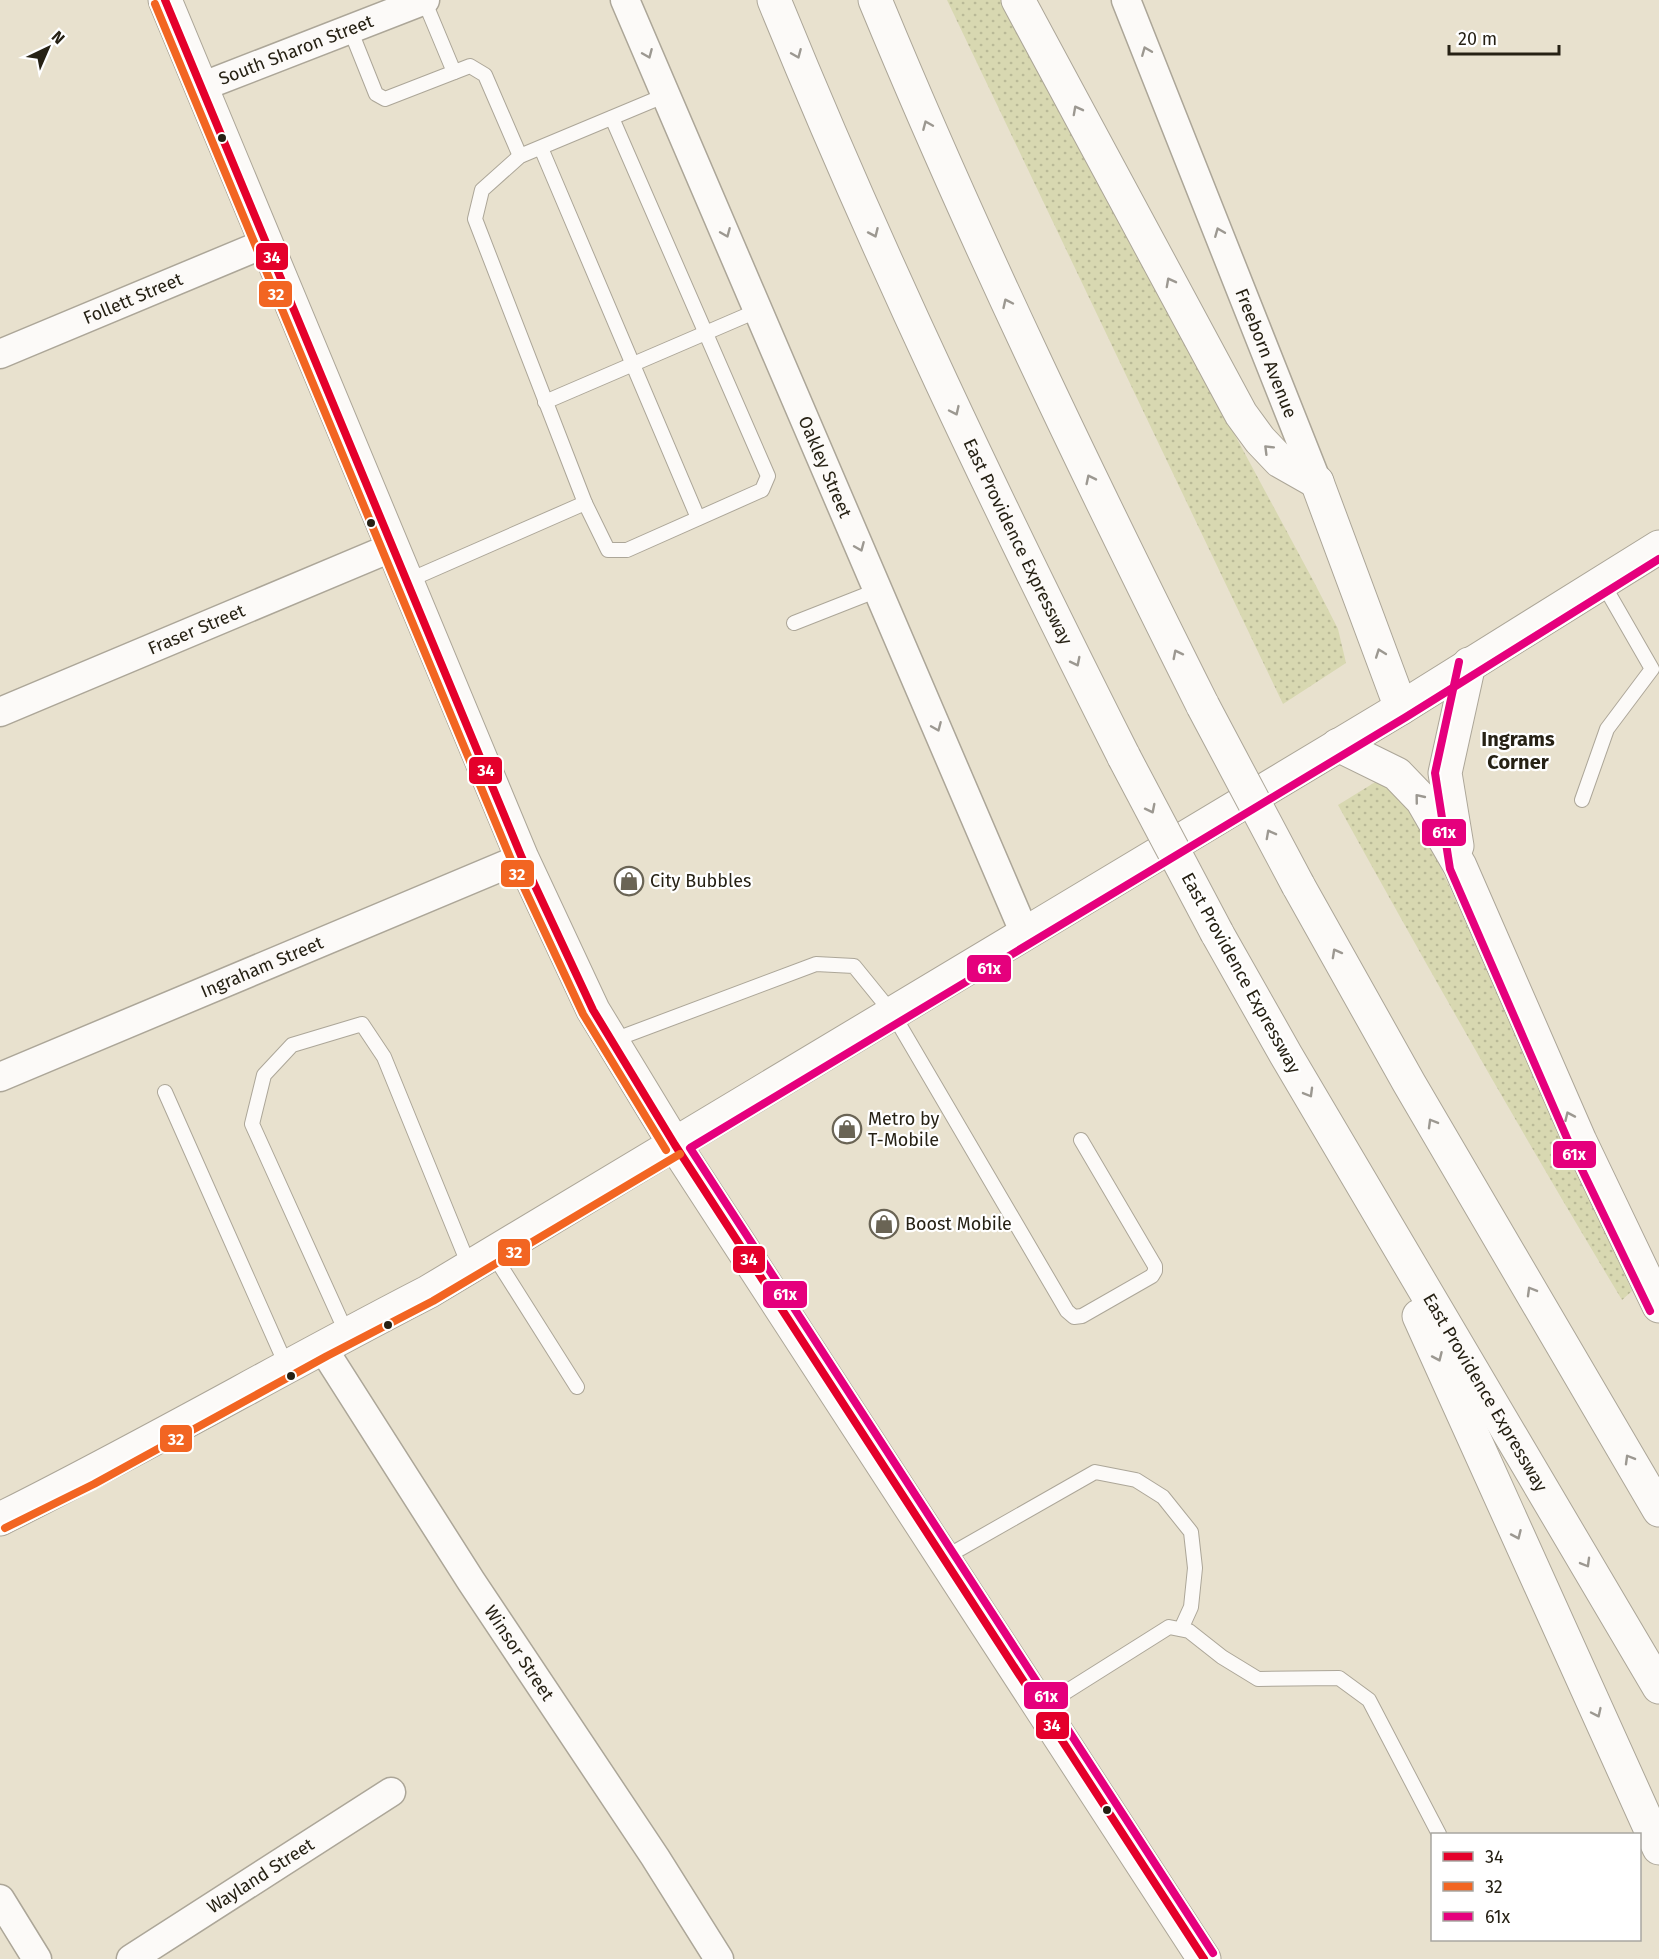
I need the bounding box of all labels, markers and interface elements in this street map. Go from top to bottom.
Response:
street label: South Sharon Street [216,10,377,90]
north arrow [18,18,78,78]
scale bar [1449,18,1558,56]
text: N [48,27,68,48]
text: 20 m [1458,28,1497,50]
one-way arrow [1141,46,1154,56]
one-way arrow [641,47,653,58]
one-way arrow [790,48,802,59]
one-way arrow [1073,106,1084,116]
one-way arrow [923,120,935,131]
unlabelled marker [216,132,228,144]
one-way arrow [719,226,731,237]
one-way arrow [867,227,879,238]
one-way arrow [1213,227,1226,238]
line badge: 34 [255,242,289,271]
text: 34 [262,248,281,267]
street label: Follett Street [80,268,186,329]
one-way arrow [1166,277,1177,288]
line badge: 32 [258,280,293,308]
text: 32 [267,285,284,304]
street label: Freeborn Avenue [1230,285,1302,421]
one-way arrow [1003,298,1015,309]
one-way arrow [947,404,959,415]
street label: Oakley Street [793,413,857,522]
street label: East Providence Expressway [958,435,1077,648]
one-way arrow [1265,446,1276,457]
one-way arrow [1086,474,1098,485]
unlabelled marker [365,517,377,529]
one-way arrow [853,541,865,552]
street label: Fraser Street [145,599,249,660]
one-way arrow [1375,648,1388,659]
one-way arrow [1173,649,1184,660]
one-way arrow [1069,655,1081,666]
one-way arrow [930,720,942,731]
district label: Ingrams Corner [1481,727,1555,774]
line badge: 34 [468,756,503,785]
text: 34 [476,761,495,780]
one-way arrow [1415,794,1426,805]
one-way arrow [1144,803,1155,813]
line badge: 61x [1421,818,1467,847]
text: 61x [1432,823,1457,842]
one-way arrow [1266,829,1277,840]
line badge: 32 [500,859,535,888]
text: 32 [508,865,525,884]
shop icon: City Bubbles [613,865,645,897]
street label: East Providence Expressway [1177,869,1306,1077]
place label: City Bubbles [650,870,751,892]
street label: Ingraham Street [197,931,327,1003]
one-way arrow [1332,949,1343,960]
line badge: 61x [966,954,1012,983]
text: 61x [977,959,1002,978]
one-way arrow [1302,1087,1314,1097]
place label: Metro by T-Mobile [868,1108,940,1151]
one-way arrow [1565,1111,1577,1122]
shop icon: Metro by T-Mobile [831,1113,863,1145]
one-way arrow [1428,1119,1440,1129]
line badge: 61x [1552,1140,1597,1169]
text: 61x [1562,1145,1587,1164]
shop icon: Boost Mobile [868,1208,900,1240]
place label: Boost Mobile [905,1213,1012,1235]
line badge: 32 [497,1238,531,1267]
text: 32 [505,1243,522,1262]
line badge: 34 [732,1245,766,1274]
text: 34 [739,1250,758,1269]
line badge: 61x [762,1280,808,1309]
text: 61x [773,1285,798,1304]
one-way arrow [1526,1287,1538,1297]
street label: East Providence Expressway [1418,1289,1552,1496]
unlabelled marker [382,1319,394,1331]
one-way arrow [1430,1350,1442,1361]
unlabelled marker [285,1370,297,1382]
line badge: 32 [159,1424,193,1453]
text: 32 [167,1430,184,1449]
one-way arrow [1625,1455,1637,1465]
one-way arrow [1510,1528,1522,1539]
one-way arrow [1579,1557,1590,1567]
street label: Winsor Street [479,1601,559,1705]
line badge: 61x [1023,1681,1069,1710]
text: 61x [1034,1687,1059,1706]
one-way arrow [1589,1706,1601,1717]
line badge: 34 [1035,1711,1070,1740]
text: 34 [1042,1716,1061,1735]
unlabelled marker [1101,1804,1113,1816]
street label: Wayland Street [203,1833,319,1918]
legend [1431,1833,1641,1941]
text: 34 [1485,1846,1504,1868]
text: 32 [1485,1876,1503,1898]
text: 61x [1485,1906,1511,1928]

